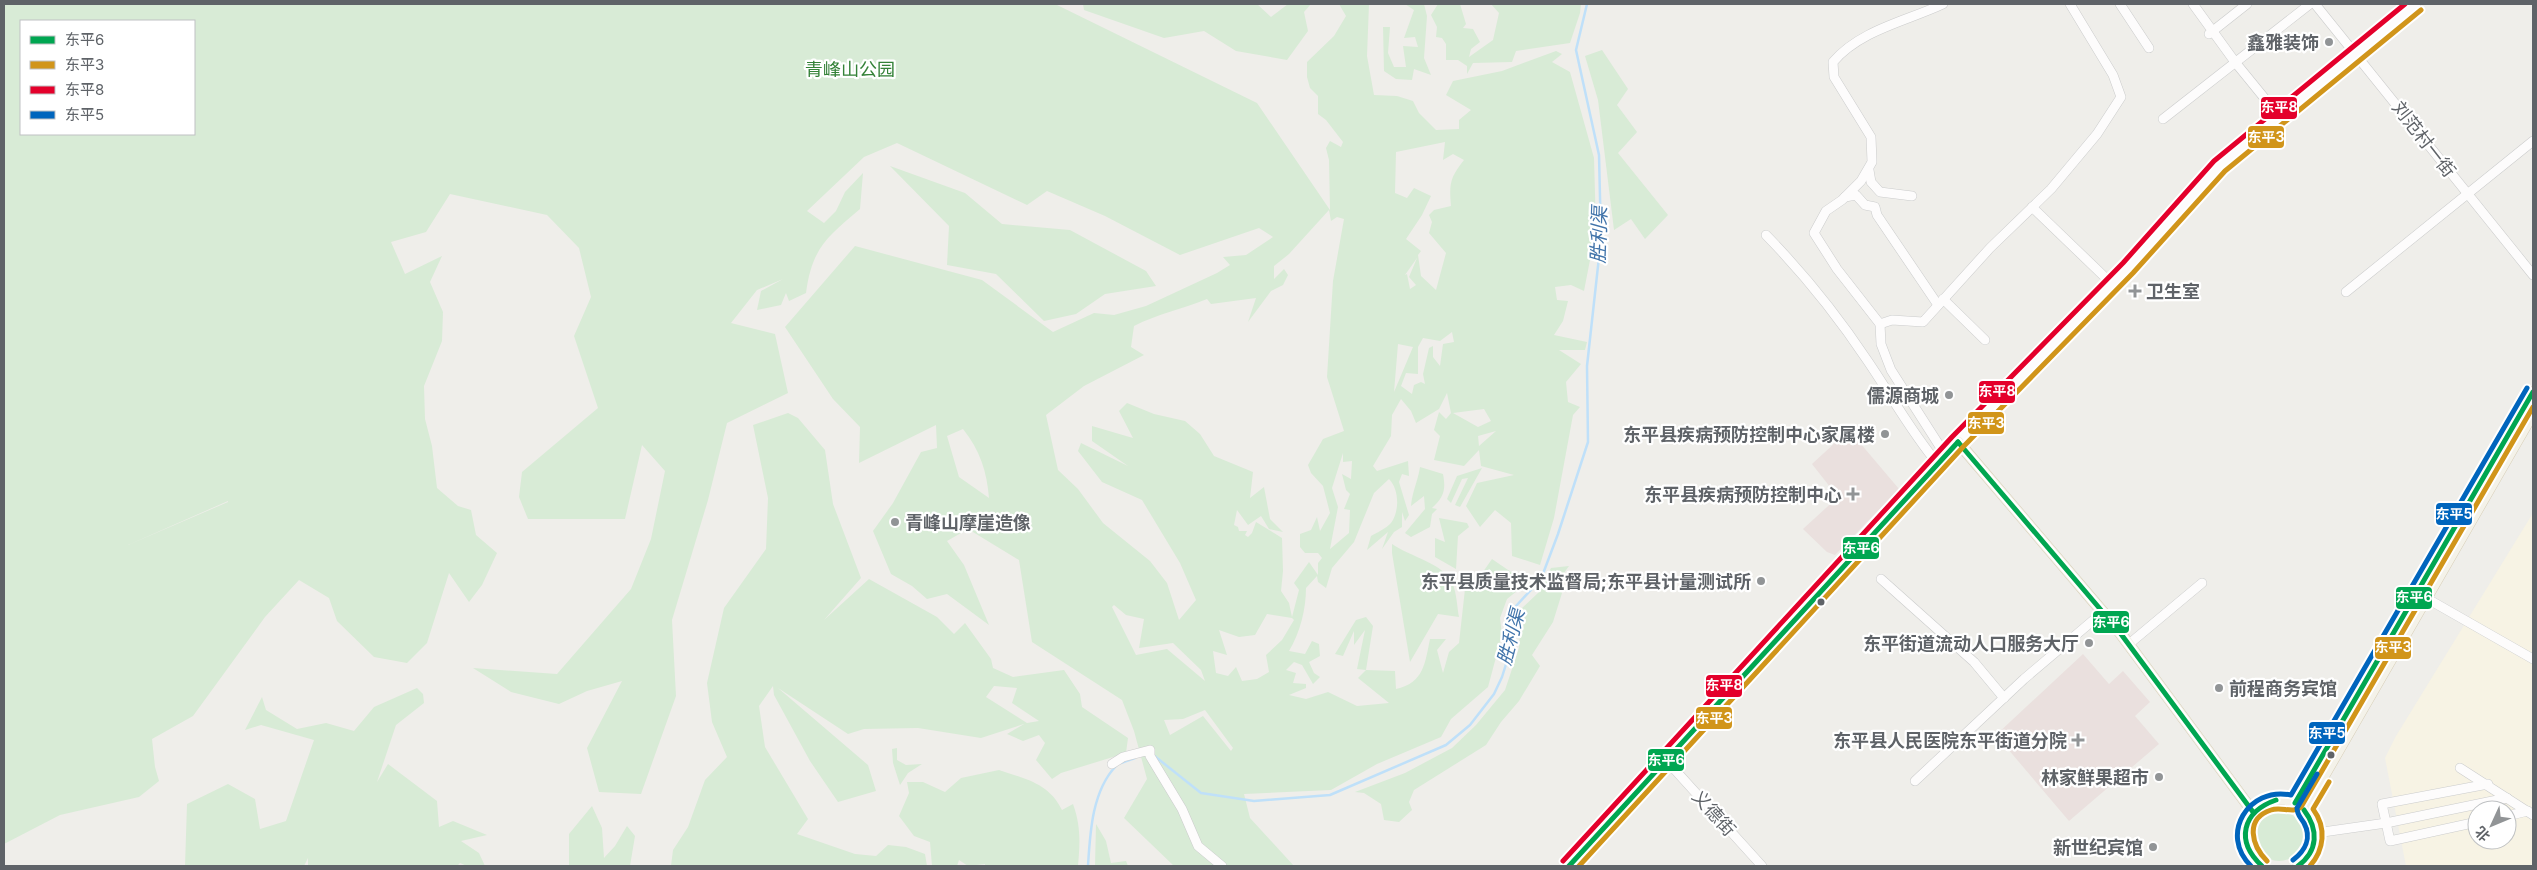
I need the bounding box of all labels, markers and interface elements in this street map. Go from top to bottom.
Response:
legend [20,20,195,135]
text: 东平6 [65,30,104,49]
place label: 鑫雅装饰 [2247,32,2319,53]
marker: 鑫雅装饰 [2323,36,2335,48]
text: 东平3 [65,55,104,74]
park label: 青峰山公园 [805,59,895,80]
text: 东平8 [65,80,104,99]
line badge: 东平8 [2260,96,2298,120]
street label: 刘范村一街 [2388,97,2460,181]
text: 东平8 [2260,98,2298,115]
text: 东平5 [65,105,104,124]
line badge: 东平3 [2247,125,2285,149]
text: 东平3 [2247,128,2285,145]
water label: 胜利渠 [1587,203,1612,264]
place label: 卫生室 [2146,281,2200,302]
marker: 卫生室 [2128,284,2142,298]
line badge: 东平8 [1978,380,2016,404]
text: 东平8 [1978,382,2016,399]
place label: 儒源商城 [1867,385,1939,406]
marker: 儒源商城 [1943,389,1955,401]
line badge: 东平3 [1967,411,2005,435]
text: 东平3 [1967,414,2005,431]
place label: 东平县疾病预防控制中心家属楼 [1623,424,1875,445]
marker: 东平县疾病预防控制中心家属楼 [1879,428,1891,440]
place label: 东平县疾病预防控制中心 [1644,484,1842,505]
marker: 东平县疾病预防控制中心 [1846,487,1860,501]
line badge: 东平5 [2435,502,2473,526]
text: 东平5 [2436,505,2473,522]
place label: 青峰山摩崖造像 [905,512,1031,533]
marker: 青峰山摩崖造像 [889,516,901,528]
line badge: 东平6 [1842,536,1880,560]
text: 东平6 [1842,539,1880,556]
place label: 东平县质量技术监督局;东平县计量测试所 [1421,571,1751,592]
marker: 东平县质量技术监督局;东平县计量测试所 [1755,575,1767,587]
line badge: 东平6 [2395,586,2433,610]
text: 东平6 [2395,588,2433,605]
unlabelled marker [1816,597,1826,607]
water label: 胜利渠 [1493,604,1530,668]
line badge: 东平6 [2092,610,2130,634]
text: 东平6 [2092,613,2130,630]
place label: 东平街道流动人口服务大厅 [1863,633,2079,654]
line badge: 东平3 [2374,636,2412,660]
marker: 东平街道流动人口服务大厅 [2083,637,2095,649]
text: 东平3 [2374,638,2412,655]
line badge: 东平8 [1705,674,1743,698]
text: 东平8 [1705,676,1743,693]
place label: 前程商务宾馆 [2229,678,2337,699]
marker: 前程商务宾馆 [2213,682,2225,694]
line badge: 东平3 [1695,706,1733,730]
text: 东平3 [1695,709,1733,726]
line badge: 东平5 [2308,721,2346,745]
text: 东平5 [2309,724,2346,741]
place label: 东平县人民医院东平街道分院 [1833,730,2067,751]
marker: 东平县人民医院东平街道分院 [2071,733,2085,747]
line badge: 东平6 [1647,748,1685,772]
unlabelled marker [2326,750,2336,760]
text: 东平6 [1647,751,1685,768]
place label: 林家鲜果超市 [2041,767,2149,788]
marker: 林家鲜果超市 [2153,771,2165,783]
street label: 义德街 [1688,786,1740,840]
north arrow [2467,800,2517,850]
text: 北 [2471,823,2493,845]
place label: 新世纪宾馆 [2053,837,2143,858]
marker: 新世纪宾馆 [2147,841,2159,853]

